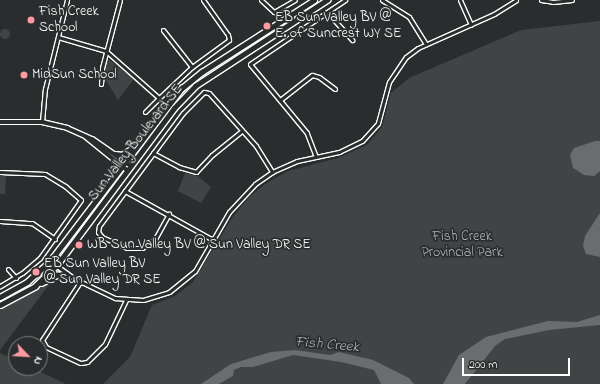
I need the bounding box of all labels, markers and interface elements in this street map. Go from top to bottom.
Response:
place label: Fish Creek School [39,4,99,36]
place label: EB Sun Valley BV @ E. of Suncrest WY SE [275,10,401,42]
marker: Fish Creek School [26,15,36,25]
marker: EB Sun Valley BV @ E. of Suncrest WY SE [262,21,272,31]
place label: MidSun School [32,67,117,83]
marker: MidSun School [19,70,29,80]
street label: Sun Valley Boulevard SE [85,81,187,205]
park label: Fish Creek Provincial Park [421,229,503,262]
place label: WB Sun Valley BV @ Sun Valley DR SE [87,237,311,253]
marker: WB Sun Valley BV @ Sun Valley DR SE [74,240,84,250]
place label: EB Sun Valley BV @ Sun Valley DR SE [44,256,161,288]
marker: EB Sun Valley BV @ Sun Valley DR SE [31,267,41,277]
water label: Fish Creek [294,333,360,357]
north arrow [8,336,48,376]
scale bar [464,350,572,376]
text: N [29,354,47,367]
text: 200 m [469,356,498,374]

